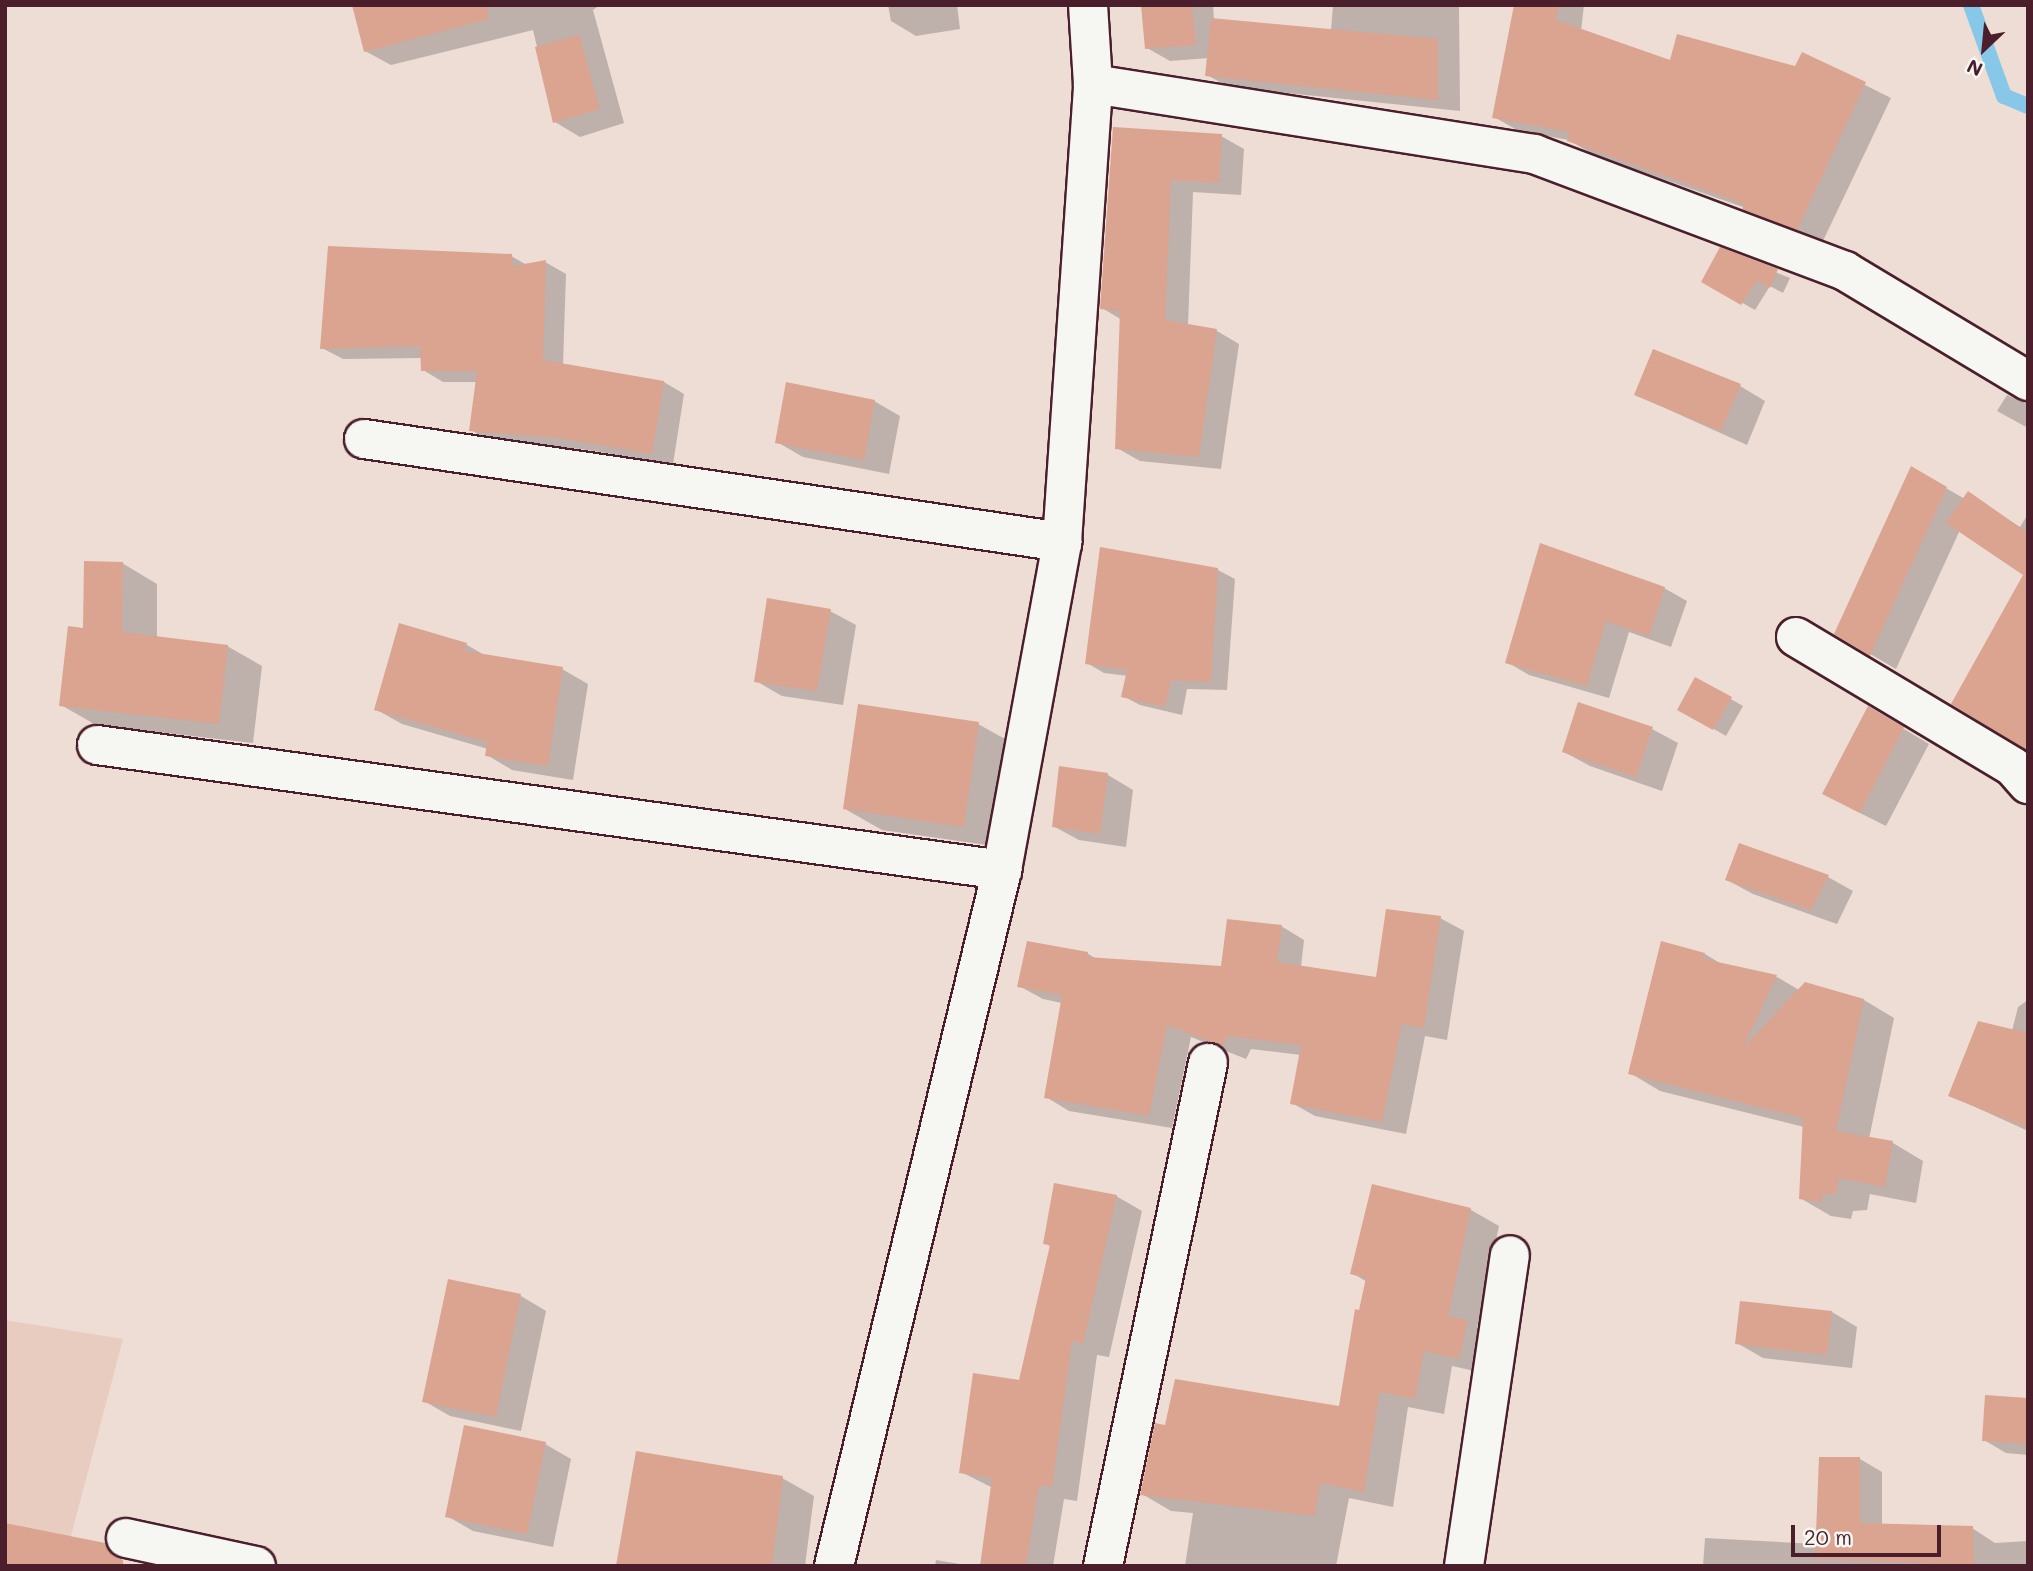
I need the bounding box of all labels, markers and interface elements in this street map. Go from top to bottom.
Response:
north arrow [1949,14,2019,84]
text: N [1963,54,1987,83]
scale bar [1795,1512,1946,1556]
text: 20 m [1804,1523,1852,1550]

